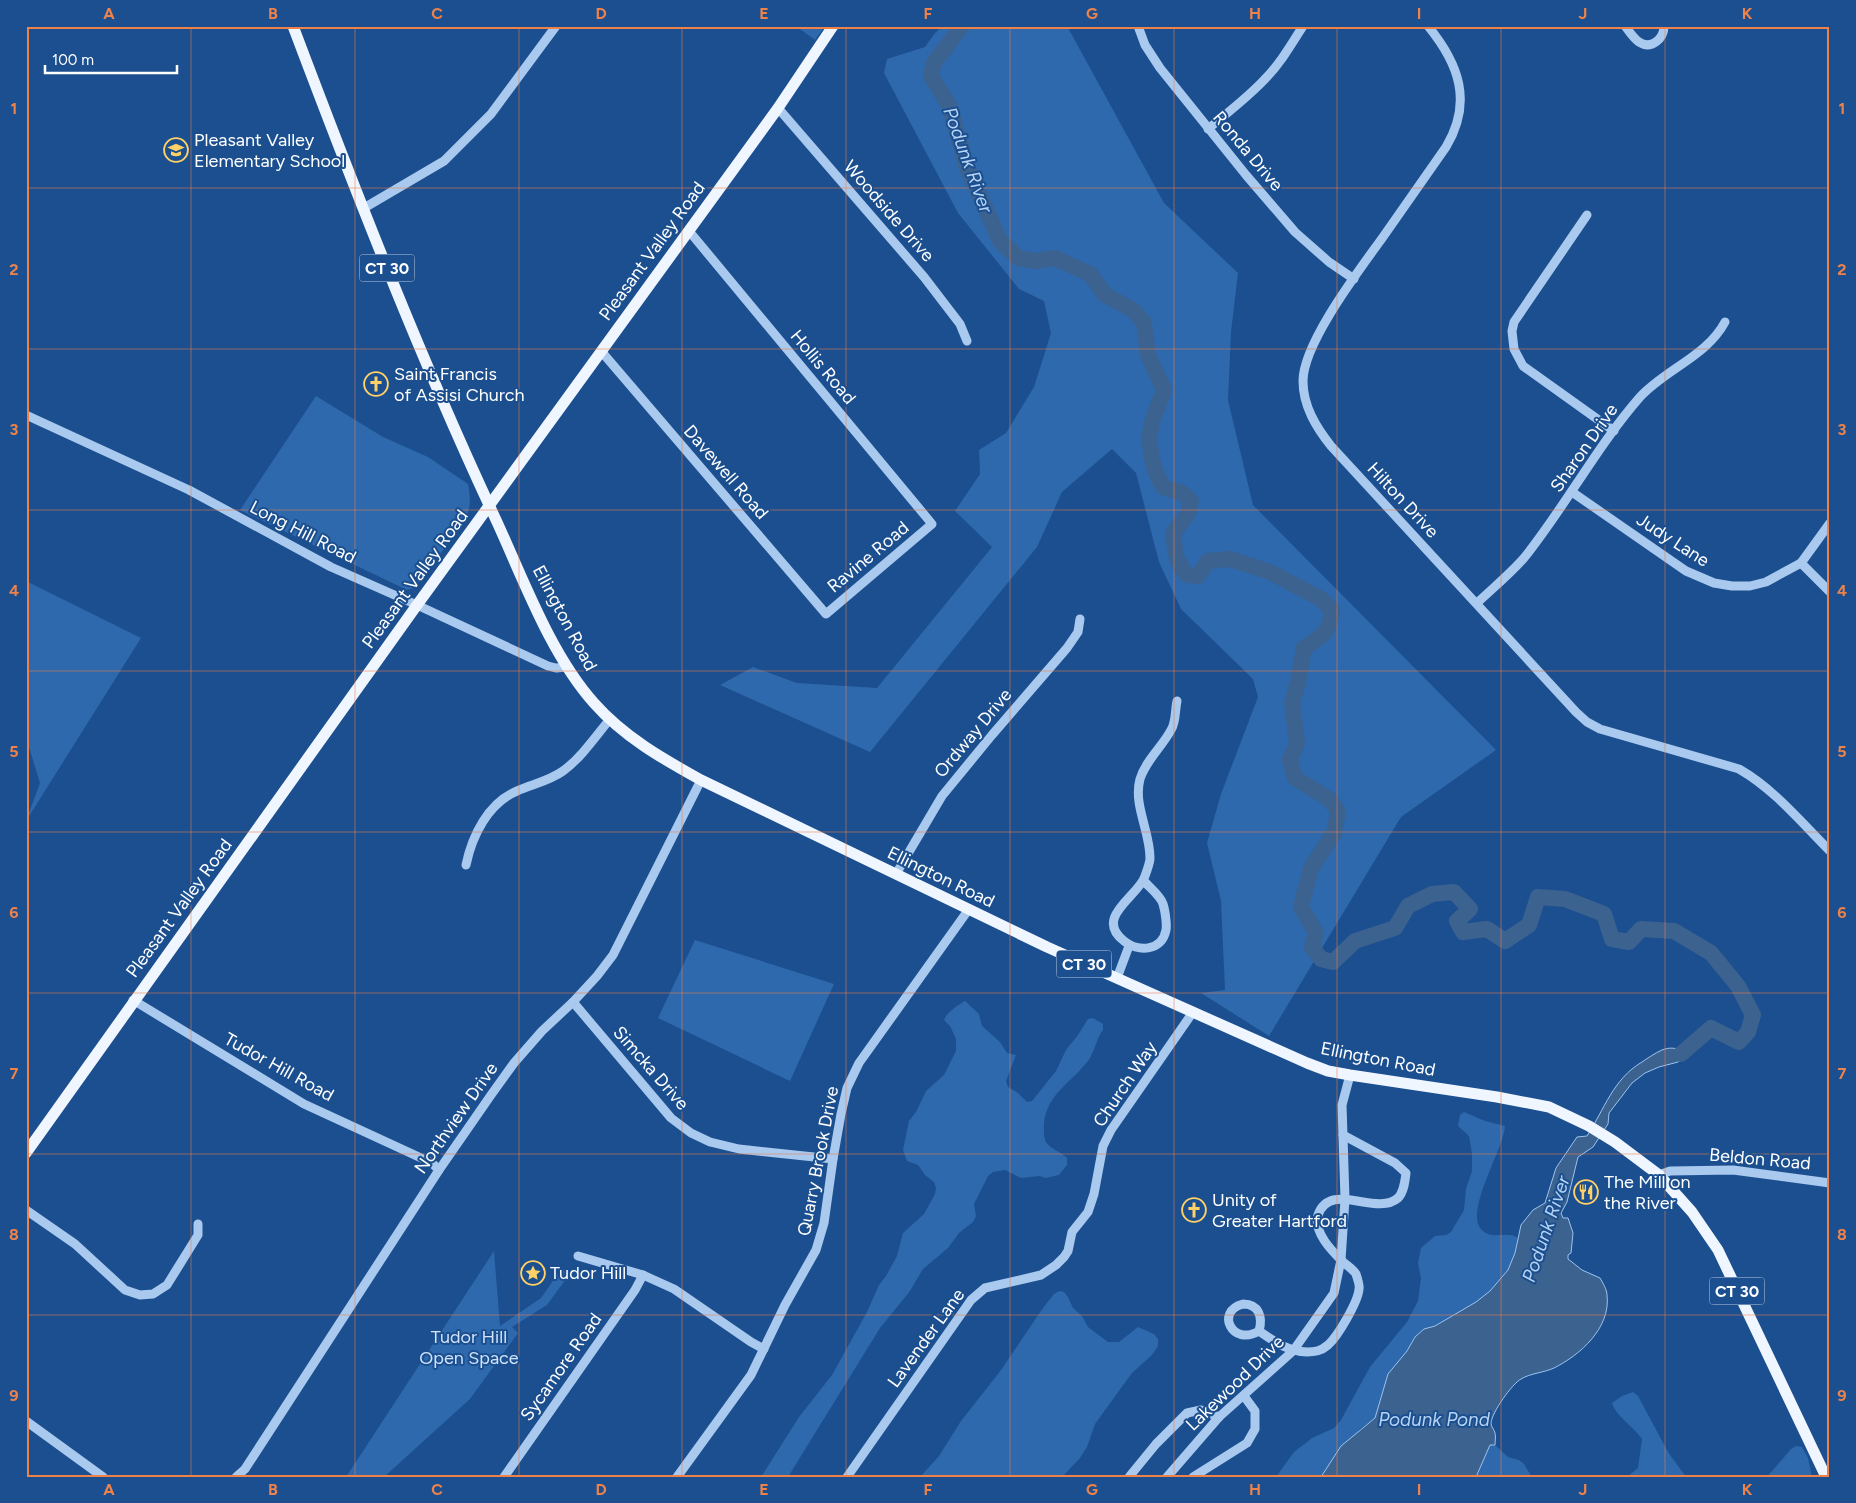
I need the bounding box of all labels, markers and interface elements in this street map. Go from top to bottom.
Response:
text: A [103,4,115,23]
text: B [268,4,278,23]
text: C [431,4,443,23]
text: D [595,4,607,23]
text: E [759,4,769,23]
text: F [924,4,933,23]
text: G [1086,4,1098,23]
text: H [1249,4,1261,23]
text: I [1417,4,1421,23]
text: J [1579,4,1587,23]
text: K [1742,4,1753,23]
scale bar [45,42,178,74]
text: 100 m [52,51,94,69]
text: 1 [11,99,17,118]
text: 1 [1839,99,1845,118]
water label: Podunk River [938,104,998,217]
street label: Ronda Drive [1208,107,1288,196]
place label: Pleasant Valley Elementary School [194,129,345,172]
school or university icon: Pleasant Valley Elementary School [163,137,189,163]
street label: Woodside Drive [839,156,939,266]
street label: Pleasant Valley Road [594,177,710,325]
road number: CT 30 [360,254,414,282]
text: 2 [9,260,19,279]
text: 2 [1837,260,1847,279]
street label: Hollis Road [786,325,860,409]
place label: Saint Francis of Assisi Church [394,363,525,406]
church icon: Saint Francis of Assisi Church [363,371,389,397]
street label: Sharon Drive [1545,399,1623,496]
text: 3 [10,420,19,439]
street label: Davewell Road [679,420,773,524]
text: 3 [1838,420,1847,439]
street label: Hilton Drive [1363,458,1444,542]
street label: Long Hill Road [246,496,360,568]
street label: Pleasant Valley Road [357,505,473,653]
street label: Judy Lane [1633,508,1714,572]
street label: Ravine Road [823,517,913,597]
street label: Ellington Road [528,561,602,675]
text: 4 [9,581,19,600]
text: 4 [1837,581,1847,600]
street label: Ordway Drive [930,684,1017,782]
text: 5 [9,742,19,761]
text: 5 [1837,742,1847,761]
street label: Pleasant Valley Road [121,834,237,982]
street label: Ellington Road [884,842,998,912]
text: 6 [9,903,19,922]
text: 6 [1837,903,1847,922]
road number: CT 30 [1056,951,1112,978]
street label: Simcka Drive [609,1022,694,1115]
street label: Tudor Hill Road [220,1028,338,1106]
street label: Church Way [1088,1037,1162,1131]
street label: Ellington Road [1319,1037,1437,1081]
street label: Northview Drive [410,1058,503,1178]
text: 7 [10,1064,19,1083]
text: 7 [1838,1064,1847,1083]
street label: Quarry Brook Drive [793,1084,843,1238]
street label: Beldon Road [1708,1144,1812,1174]
place label: The Mill on the River [1604,1171,1691,1214]
water label: Podunk River [1517,1172,1575,1285]
restaurant icon: The Mill on the River [1573,1179,1599,1205]
place label: Unity of Greater Hartford [1212,1189,1347,1232]
church icon: Unity of Greater Hartford [1181,1197,1207,1223]
text: 8 [9,1225,19,1244]
text: 8 [1837,1225,1847,1244]
place icon: Tudor Hill [520,1260,546,1286]
place label: Tudor Hill [550,1262,626,1284]
road number: CT 30 [1710,1278,1764,1304]
street label: Lavender Lane [883,1284,969,1392]
street label: Sycamore Road [516,1309,606,1425]
park label: Tudor Hill Open Space [419,1326,519,1369]
street label: Lakewood Drive [1181,1330,1289,1435]
text: 9 [9,1386,19,1405]
text: 9 [1837,1386,1847,1405]
water label: Podunk Pond [1378,1408,1491,1431]
text: A [103,1480,115,1499]
text: B [268,1480,278,1499]
text: C [431,1480,443,1499]
text: D [595,1480,607,1499]
text: E [759,1480,769,1499]
text: F [924,1480,933,1499]
text: G [1086,1480,1098,1499]
text: H [1249,1480,1261,1499]
text: I [1417,1480,1421,1499]
text: J [1579,1480,1587,1499]
text: K [1742,1480,1753,1499]

